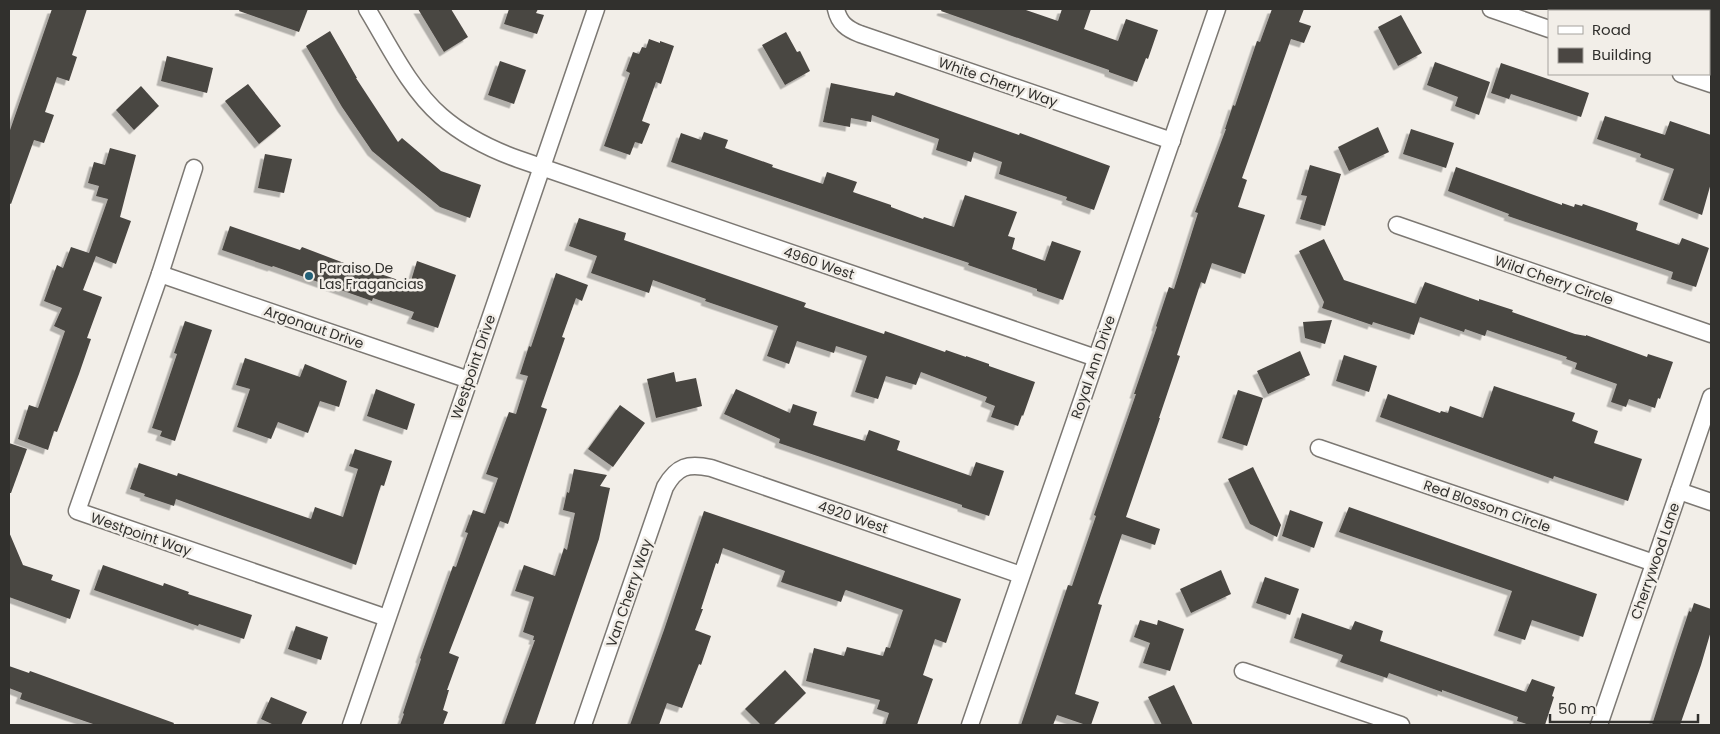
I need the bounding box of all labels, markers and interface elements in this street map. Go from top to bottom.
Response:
legend [1548,10,1710,75]
text: Road [1592,19,1631,40]
text: Building [1592,44,1652,65]
street label: White Cherry Way [936,52,1061,112]
street label: 4960 West [781,242,857,284]
street label: Wild Cherry Circle [1492,250,1616,310]
place label: Paraiso De Las Fragancias [319,258,424,294]
marker: Paraiso De Las Fragancias [303,270,315,282]
street label: Argonaut Drive [261,301,367,354]
street label: Westpoint Drive [446,312,500,422]
street label: Royal Ann Drive [1066,312,1120,421]
street label: Red Blossom Circle [1421,475,1554,537]
street label: 4920 West [815,496,891,538]
street label: Cherrywood Lane [1626,500,1685,622]
street label: Westpoint Way [88,507,194,561]
street label: Van Cherry Way [601,536,657,650]
scale bar [1550,692,1698,724]
text: 50 m [1558,698,1596,719]

